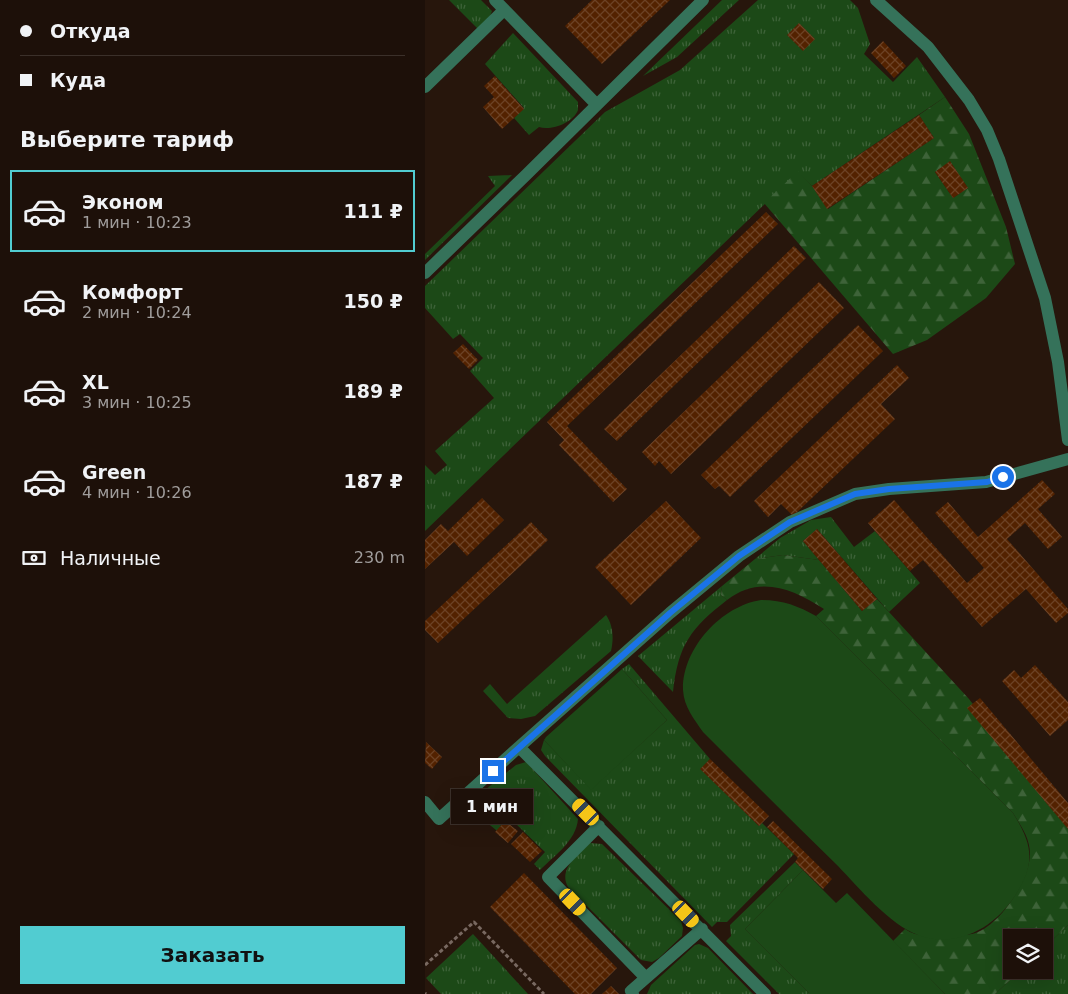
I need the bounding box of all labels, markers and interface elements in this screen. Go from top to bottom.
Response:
text: Откуда [50,20,131,42]
text: Куда [50,69,106,91]
text: Выберите тариф [20,127,234,152]
icon: car [22,189,67,234]
text: Эконом [82,191,164,213]
text: 111 ₽ [344,200,403,222]
text: 1 мин · 10:23 [82,213,192,232]
icon: car [22,279,67,324]
text: Комфорт [82,281,183,303]
text: 150 ₽ [344,290,403,312]
text: 2 мин · 10:24 [82,303,192,322]
icon: car [22,369,67,414]
text: XL [82,371,109,393]
text: 189 ₽ [344,380,403,402]
text: 3 мин · 10:25 [82,393,192,412]
icon: car [22,459,67,504]
text: Green [82,461,146,483]
route start [992,466,1014,488]
text: 187 ₽ [344,470,403,492]
text: 4 мин · 10:26 [82,483,192,502]
icon: cash [20,544,48,572]
text: Наличные [60,547,161,569]
text: 230 m [354,548,405,567]
route end [482,760,504,782]
callout: 1 мин [452,788,534,824]
car [570,796,601,828]
text: 1 мин [466,797,518,816]
car [557,886,588,918]
car [670,898,701,930]
button: Заказать [20,926,405,984]
map controls [1003,929,1053,979]
button: layers [1003,929,1053,979]

